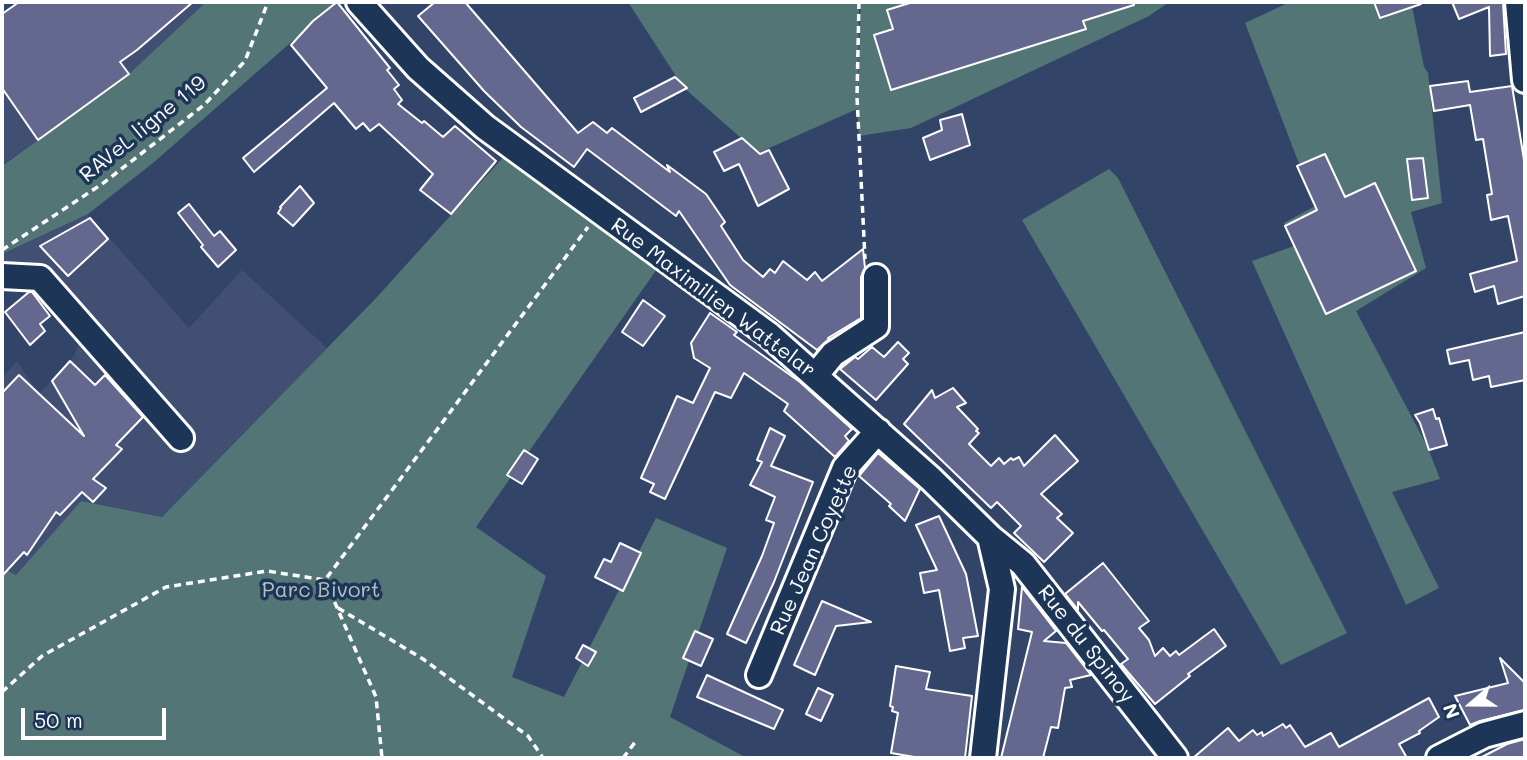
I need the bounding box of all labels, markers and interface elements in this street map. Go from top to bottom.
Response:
street label: RAVeL ligne 119 [75,70,211,188]
street label: Rue Maximilien Wattelar [606,213,820,383]
street label: Rue Jean Coyette [765,461,863,639]
park label: Parc Bivort [262,578,380,604]
street label: Rue du Spinoy [1032,580,1140,708]
north arrow [1436,669,1506,739]
scale bar [24,694,170,738]
text: N [1437,700,1465,722]
text: 50 m [34,706,83,733]

